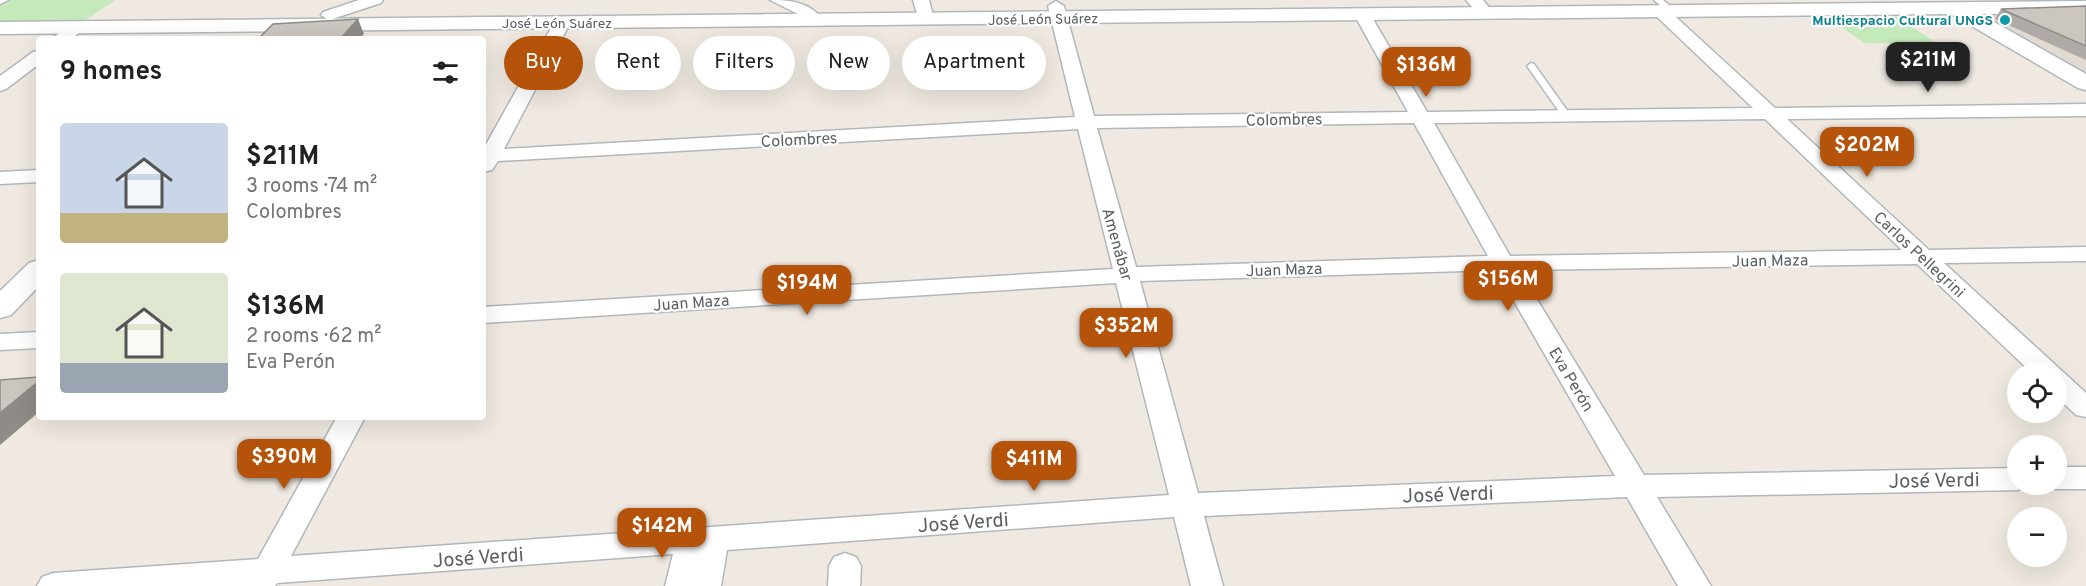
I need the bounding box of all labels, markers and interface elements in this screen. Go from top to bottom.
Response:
street label: José León Suárez [988,11,1098,30]
place label: Multiespacio Cultural UNGS [1812,13,1993,30]
marker: Multiespacio Cultural UNGS [1998,13,2012,27]
street label: José León Suárez [502,16,612,33]
chip: Buy [504,36,583,90]
chip: Rent [595,36,681,90]
chip: Filters [693,36,795,90]
chip: New [807,36,890,90]
chip: Apartment [902,36,1046,90]
pin: $211M [1886,42,1970,93]
pin: $136M [1384,47,1468,98]
text: $211M [1900,48,1956,74]
text: $136M [1396,53,1456,79]
text: 9 homes [60,56,162,89]
icon: filters [429,56,462,89]
street label: Colombres [1246,110,1323,132]
pin: $202M [1825,127,1909,178]
street label: Colombres [760,129,838,153]
text: $202M [1834,133,1900,159]
text: $211M [246,141,319,174]
icon: home [108,147,180,219]
text: 3 rooms · 74 m² [246,174,377,200]
text: Colombres [246,200,342,226]
street label: Amenábar [1096,206,1136,283]
street label: Carlos Pellegrini [1869,208,1969,303]
street label: Juan Maza [1732,251,1808,273]
street label: Juan Maza [1245,260,1323,282]
pin: $156M [1466,261,1550,312]
pin: $194M [765,265,849,316]
text: $156M [1478,267,1538,293]
text: $194M [776,271,838,297]
text: $136M [246,291,325,324]
street label: Juan Maza [652,291,730,317]
icon: home [108,297,180,369]
pin: $352M [1084,308,1168,359]
text: $352M [1094,314,1158,340]
text: 2 rooms · 62 m² [246,324,382,350]
street label: Eva Perón [1543,344,1597,416]
text: Eva Perón [246,350,335,376]
map controls [2007,363,2067,567]
button: locate [2007,363,2067,423]
button: + [2007,435,2067,495]
pin: $390M [242,439,326,490]
pin: $411M [992,441,1076,492]
text: $390M [251,445,317,471]
text: $411M [1005,447,1063,473]
street label: José Verdi [1888,468,1980,496]
street label: José Verdi [1402,481,1494,511]
button: − [2007,507,2067,567]
pin: $142M [620,508,704,559]
street label: José Verdi [917,508,1010,540]
text: $142M [631,514,693,540]
street label: José Verdi [432,543,525,575]

